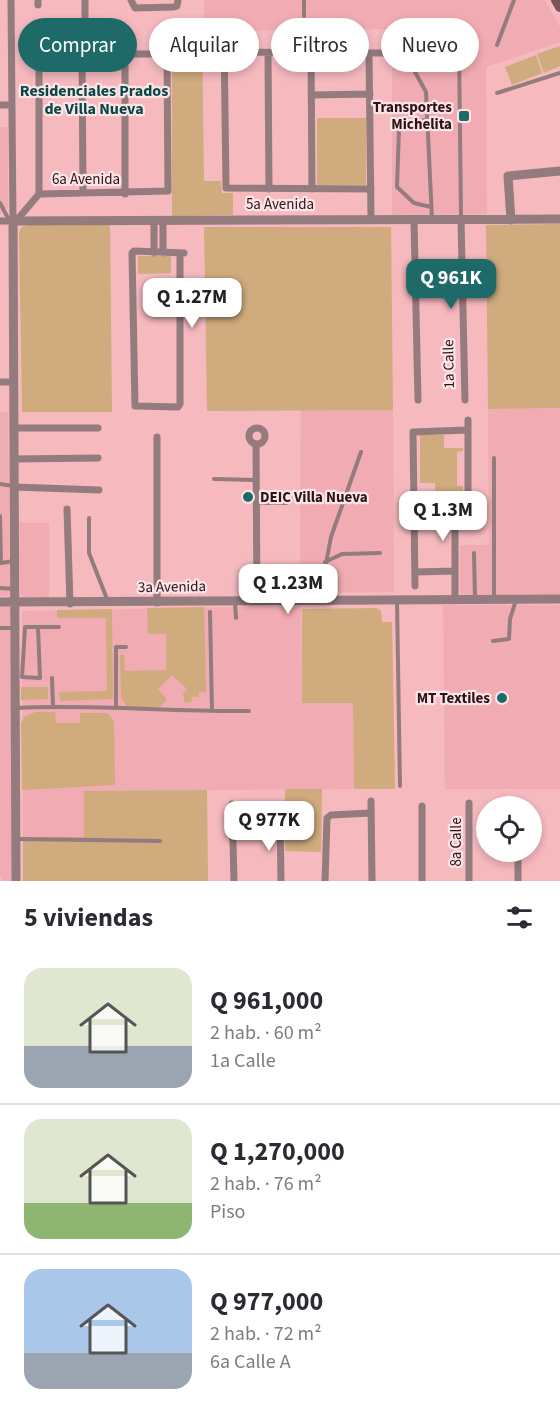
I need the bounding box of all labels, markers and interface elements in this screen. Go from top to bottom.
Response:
chip: Comprar [18,18,137,72]
chip: Alquilar [149,18,259,72]
chip: Filtros [271,18,369,72]
chip: Nuevo [381,18,479,72]
district label: Residenciales Prados de Villa Nueva [20,80,168,120]
place label: Transportes Michelita [373,97,452,135]
marker: Transportes Michelita [457,109,471,123]
street label: 6a Avenida [52,169,120,190]
street label: 5a Avenida [246,194,314,215]
pin: Q 961K [402,259,500,310]
text: Q 961K [420,264,482,292]
pin: Q 1.27M [137,278,247,329]
text: Q 1.27M [157,283,227,311]
street label: 1a Calle [438,339,460,389]
place label: DEIC Villa Nueva [260,487,368,508]
marker: DEIC Villa Nueva [241,490,255,504]
pin: Q 1.3M [394,491,492,542]
text: Q 1.3M [413,496,473,524]
pin: Q 1.23M [233,564,343,615]
text: Q 1.23M [253,569,323,597]
street label: 3a Avenida [138,576,206,598]
place label: MT Textiles [417,688,490,709]
marker: MT Textiles [495,691,509,705]
map controls [476,796,542,862]
button: locate [476,796,542,862]
pin: Q 977K [220,801,318,852]
text: Q 977K [238,806,300,834]
street label: 8a Calle [446,817,467,867]
text: 5 viviendas [24,899,153,936]
icon: filters [503,901,536,934]
text: Q 961,000 [210,982,323,1019]
icon: home [72,992,144,1064]
text: 2 hab. · 60 m² [210,1019,322,1047]
text: 1a Calle [210,1047,276,1075]
text: Q 1,270,000 [210,1133,345,1170]
icon: home [72,1143,144,1215]
text: 2 hab. · 76 m² [210,1170,322,1198]
text: Piso [210,1198,245,1226]
text: Q 977,000 [210,1283,323,1320]
icon: home [72,1293,144,1365]
text: 2 hab. · 72 m² [210,1320,322,1348]
text: 6a Calle A [210,1348,291,1376]

